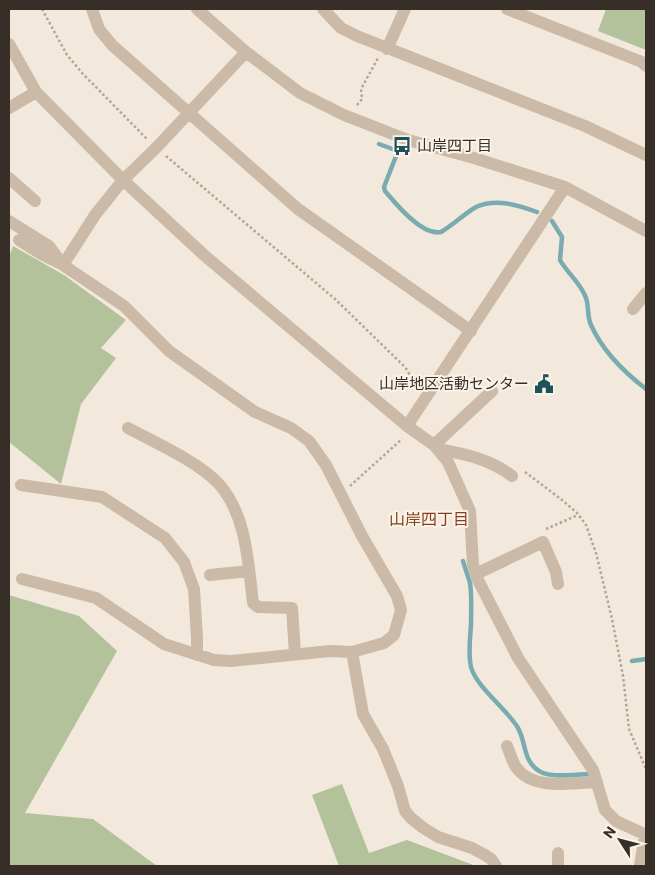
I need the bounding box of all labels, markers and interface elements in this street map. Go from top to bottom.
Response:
bus stop icon: 山岸四丁目 [391,135,413,157]
place label: 山岸四丁目 [417,136,492,154]
public building icon: 山岸地区活動センター [533,373,555,395]
place label: 山岸地区活動センター [379,374,529,392]
district label: 山岸四丁目 [389,509,469,528]
north arrow [595,815,645,865]
text: N [599,823,619,841]

